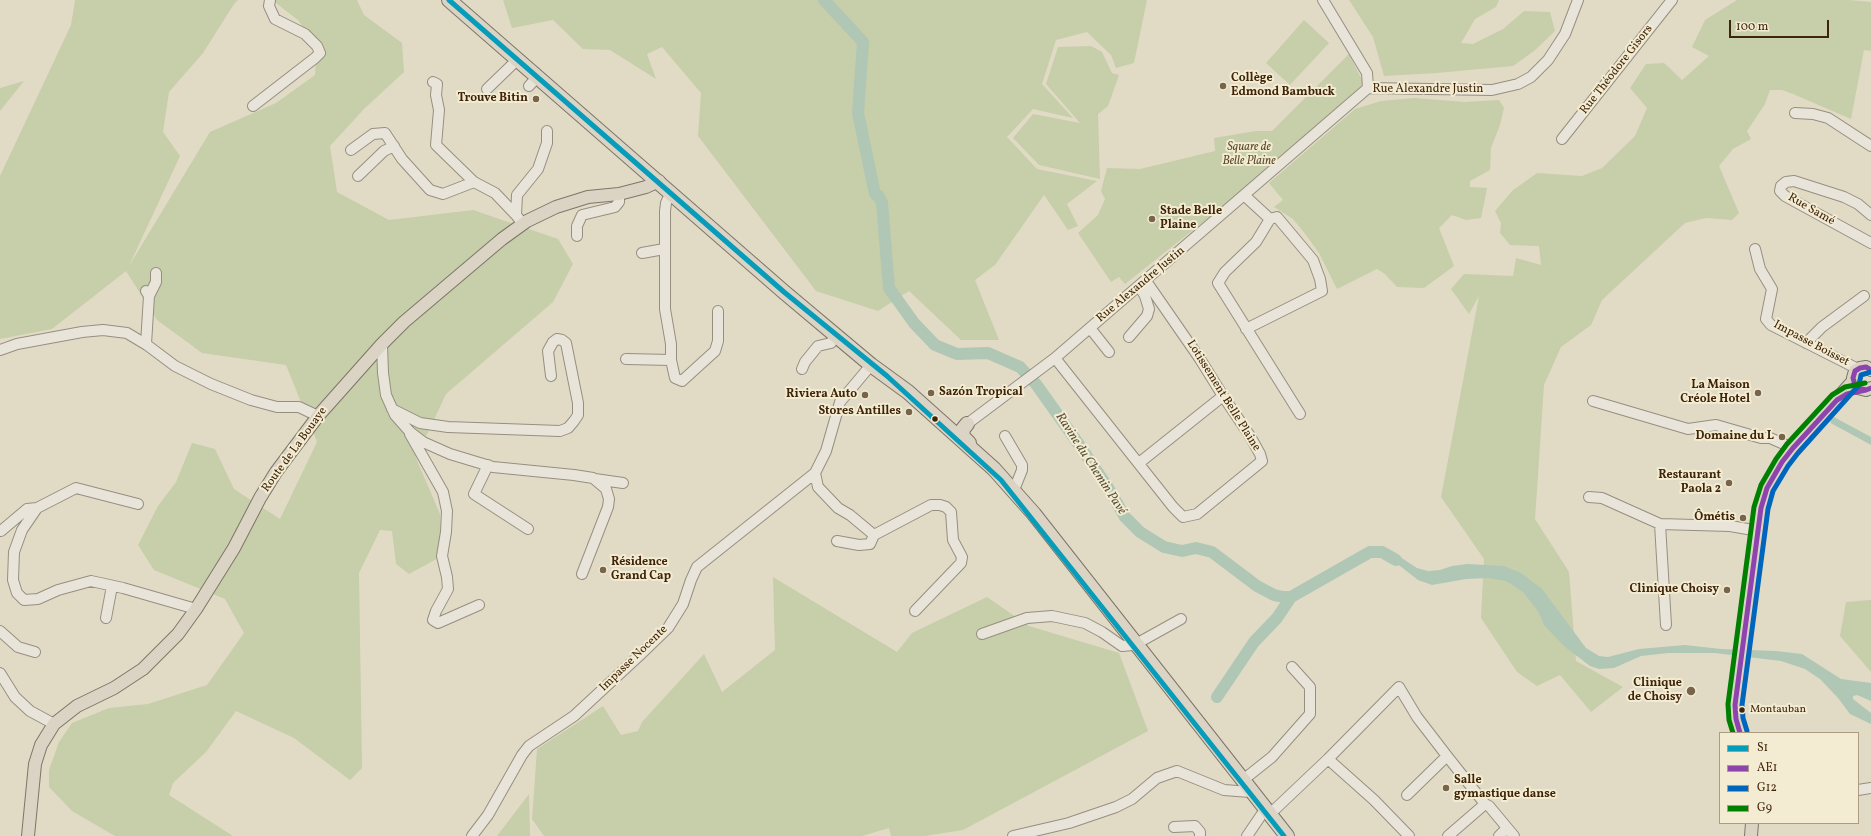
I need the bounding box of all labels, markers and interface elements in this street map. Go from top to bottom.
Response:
scale bar [1731,12,1831,38]
text: 100 m [1736,19,1768,35]
street label: Rue Théodore Gisors [1578,22,1656,118]
place label: Collège Edmond Bambuck [1231,72,1335,100]
marker: Collège Edmond Bambuck [1218,81,1228,91]
street label: Rue Alexandre Justin [1373,83,1483,97]
place label: Trouve Bitin [457,92,528,106]
marker: Trouve Bitin [531,94,541,104]
park label: Square de Belle Plaine [1222,141,1276,169]
street label: Rue Samé [1785,191,1837,229]
place label: Stade Belle Plaine [1160,205,1222,233]
marker: Stade Belle Plaine [1147,214,1157,224]
street label: Rue Alexandre Justin [1094,244,1188,326]
street label: Impasse Boisset [1771,318,1851,370]
street label: Lotissement Belle Plaine [1183,338,1263,454]
place label: La Maison Créole Hotel [1680,379,1750,407]
place label: Sazón Tropical [939,386,1023,400]
place label: Riviera Auto [786,388,857,402]
marker: Sazón Tropical [926,388,936,398]
marker: La Maison Créole Hotel [1753,388,1763,398]
marker: Riviera Auto [860,390,870,400]
street label: Route de La Bouaye [259,405,331,495]
place label: Stores Antilles [818,405,901,419]
marker: Stores Antilles [904,407,914,417]
water label: Ravine du Chemin Pavé [1051,410,1129,518]
unlabelled marker [930,414,940,424]
place label: Domaine du L [1695,430,1774,444]
marker: Domaine du L [1777,432,1787,442]
place label: Restaurant Paola 2 [1658,469,1721,497]
marker: Restaurant Paola 2 [1724,478,1734,488]
place label: Ômétis [1694,511,1735,525]
marker: Ômétis [1738,513,1748,523]
place label: Résidence Grand Cap [611,556,671,584]
marker: Résidence Grand Cap [598,565,608,575]
place label: Clinique Choisy [1630,583,1719,597]
marker: Clinique Choisy [1722,585,1732,595]
street label: Impasse Nocente [597,623,671,695]
place label: Clinique de Choisy [1628,677,1682,705]
marker: Clinique de Choisy [1685,685,1697,697]
place label: Montauban [1750,703,1806,717]
marker: Montauban [1737,705,1747,715]
legend [1719,732,1859,824]
text: S1 [1757,740,1768,756]
text: AE1 [1757,760,1777,776]
place label: Salle gymastique danse [1454,774,1556,802]
text: G12 [1757,780,1777,796]
marker: Salle gymastique danse [1441,783,1451,793]
text: G9 [1757,800,1772,816]

